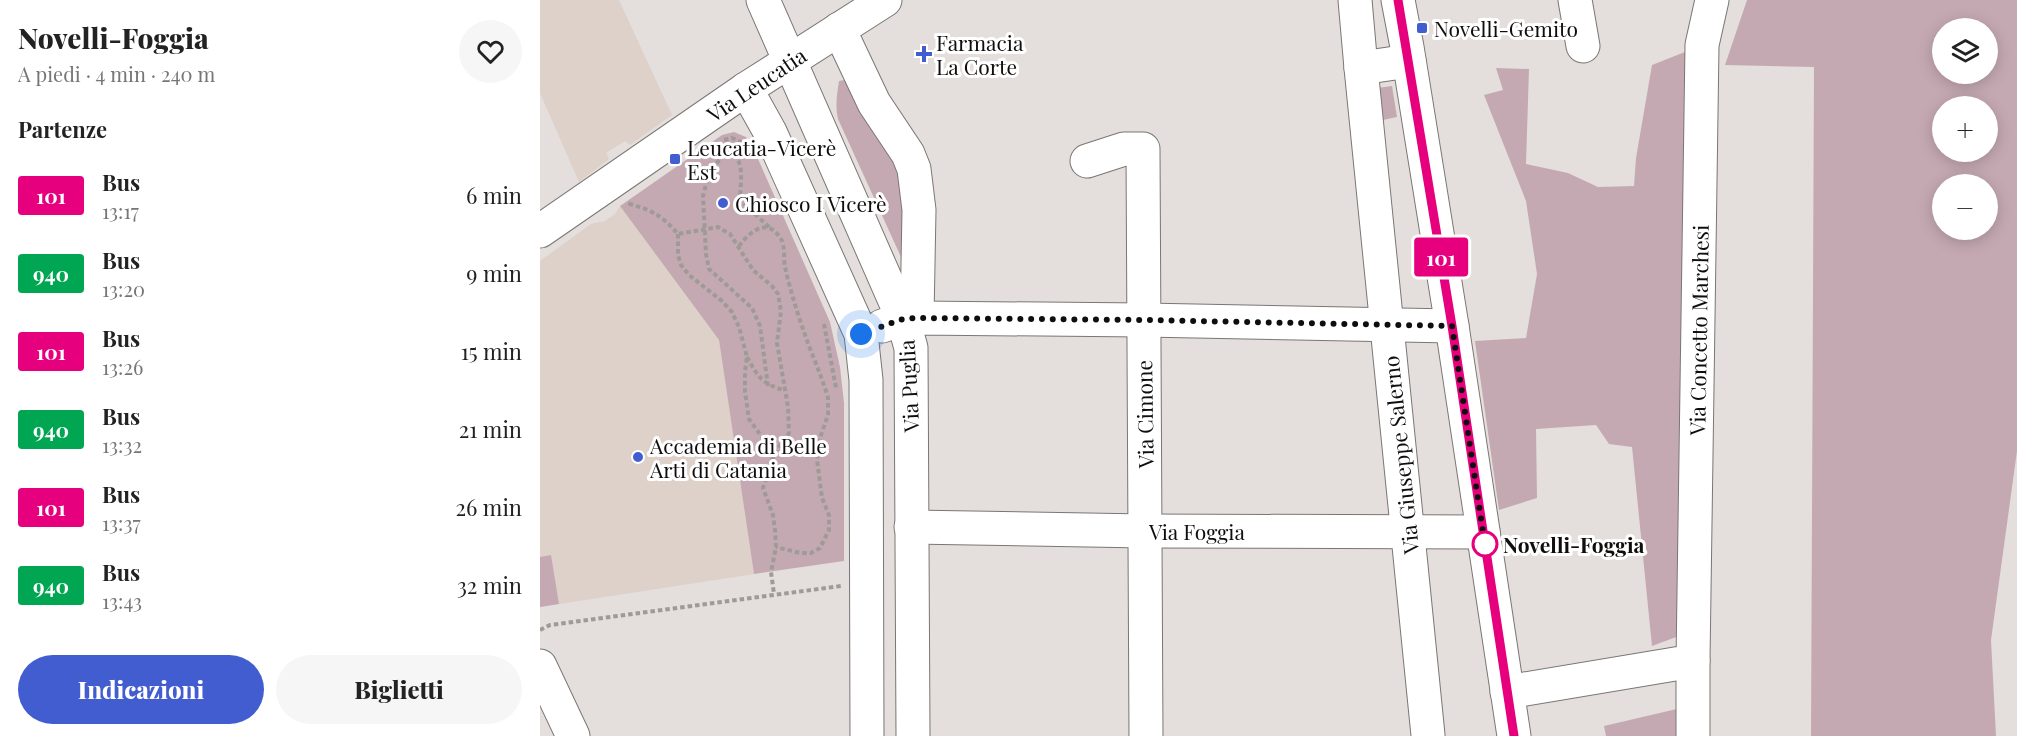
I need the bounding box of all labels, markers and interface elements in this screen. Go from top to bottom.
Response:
place label: Novelli-Gemito [1434,14,1578,42]
map controls [1932,18,1998,240]
button: layers [1932,18,1998,84]
text: Novelli-Foggia [18,19,209,56]
button: heart [459,20,522,83]
marker: Novelli-Gemito [1415,21,1429,35]
place label: Farmacia La Corte [936,28,1024,80]
street label: Via Leucatia [700,40,812,128]
marker: Farmacia La Corte [917,47,931,61]
text: A piedi · 4 min · 240 m [18,60,215,87]
button: + [1932,96,1998,162]
text: Partenze [18,114,107,144]
place label: Leucatia-Vicerè Est [687,133,836,185]
marker: Leucatia-Vicerè Est [668,152,682,166]
text: Bus [102,167,140,197]
button: − [1932,174,1998,240]
text: 6 min [466,180,522,210]
text: 101 [36,181,66,209]
place label: Chiosco I Vicerè [735,189,887,217]
marker: Chiosco I Vicerè [716,196,730,210]
text: 13:17 [102,197,139,224]
street label: Via Concetto Marchesi [1682,224,1714,437]
line badge: 101 [1406,238,1476,276]
text: 101 [1426,243,1456,271]
text: Bus [102,245,140,275]
text: 9 min [466,258,522,288]
text: 940 [33,259,69,287]
text: 13:20 [102,275,145,302]
your location [846,319,876,349]
text: Bus [102,323,140,353]
text: 15 min [461,336,522,366]
text: 101 [36,337,66,365]
street label: Via Puglia [892,339,924,434]
text: 13:26 [102,353,143,380]
street label: Via Giuseppe Salerno [1376,354,1424,557]
street label: Via Cimone [1129,360,1159,469]
text: Bus [102,401,140,431]
text: 21 min [459,414,522,444]
text: 940 [33,415,69,443]
text: 13:32 [102,431,142,458]
place label: Accademia di Belle Arti di Catania [649,431,827,483]
marker: Accademia di Belle Arti di Catania [631,450,645,464]
text: Bus [102,479,140,509]
text: 26 min [455,492,522,522]
text: 101 [36,493,66,521]
text: 13:37 [102,509,141,536]
street label: Via Foggia [1148,517,1246,545]
place label: Novelli-Foggia [1503,530,1645,558]
marker: Novelli-Foggia [1472,531,1498,557]
text: Bus [102,557,140,587]
text: 32 min [457,570,522,600]
text: 940 [33,571,69,599]
text: 13:43 [102,587,142,614]
button: Indicazioni [18,655,264,724]
button: Biglietti [276,655,522,724]

